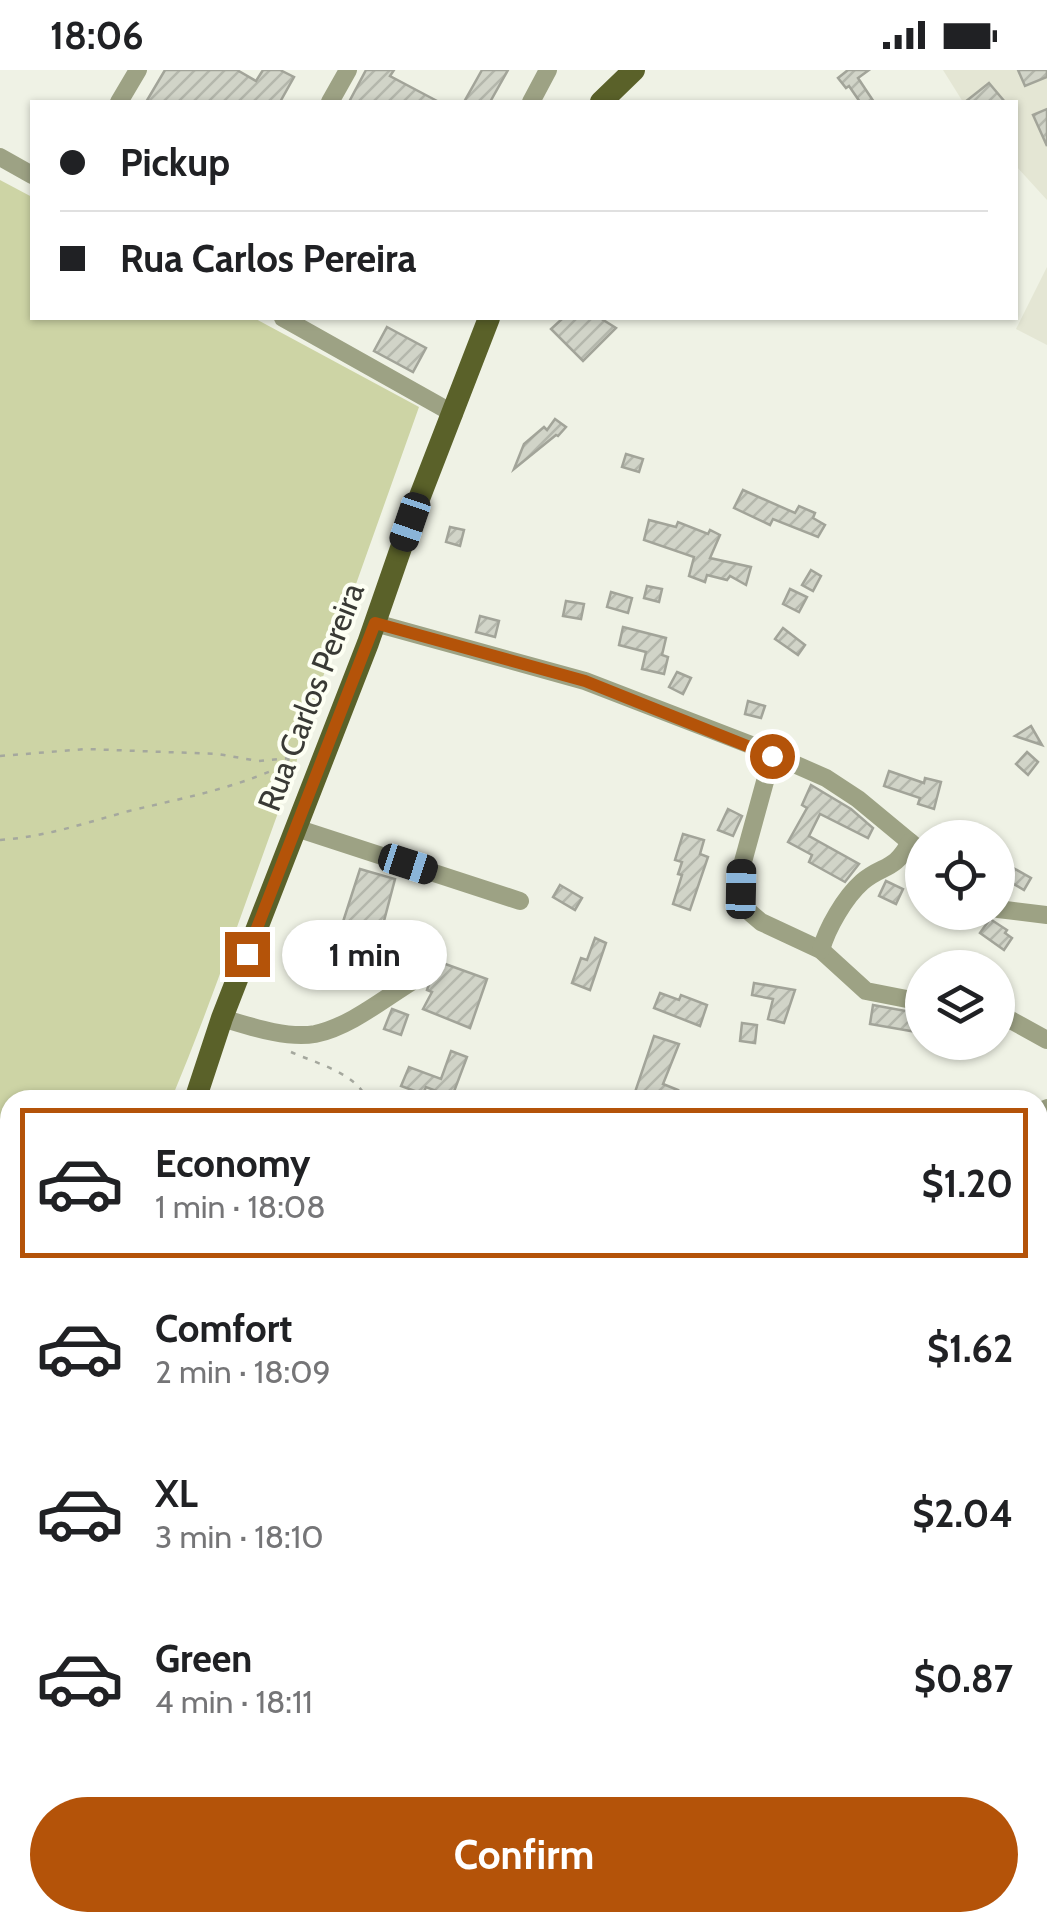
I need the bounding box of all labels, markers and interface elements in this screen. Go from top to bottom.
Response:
text: 18:06 [50,12,144,59]
text: Pickup [120,139,230,186]
text: Rua Carlos Pereira [120,235,416,282]
car [386,489,434,555]
street label: Rua Carlos Pereira [249,577,372,816]
route start [750,734,795,779]
map controls [905,820,1015,1060]
button: locate [905,820,1015,930]
car [375,840,441,888]
car [725,859,757,919]
callout: 1 min [282,919,447,989]
route end [225,932,270,977]
text: 1 min [328,935,401,974]
button: layers [905,950,1015,1060]
icon: car [35,1138,125,1228]
text: Economy [155,1140,310,1187]
text: $1.20 [922,1160,1013,1207]
text: 1 min · 18:08 [155,1187,326,1226]
icon: car [35,1303,125,1393]
text: Comfort [155,1305,292,1352]
text: $1.62 [927,1325,1013,1372]
text: 2 min · 18:09 [155,1352,331,1391]
icon: car [35,1468,125,1558]
text: XL [155,1470,198,1517]
text: $2.04 [912,1490,1013,1537]
text: 3 min · 18:10 [155,1517,324,1556]
icon: car [35,1633,125,1723]
text: Green [155,1635,252,1682]
text: $0.87 [914,1655,1013,1702]
text: 4 min · 18:11 [155,1682,313,1721]
button: Confirm [30,1797,1018,1912]

